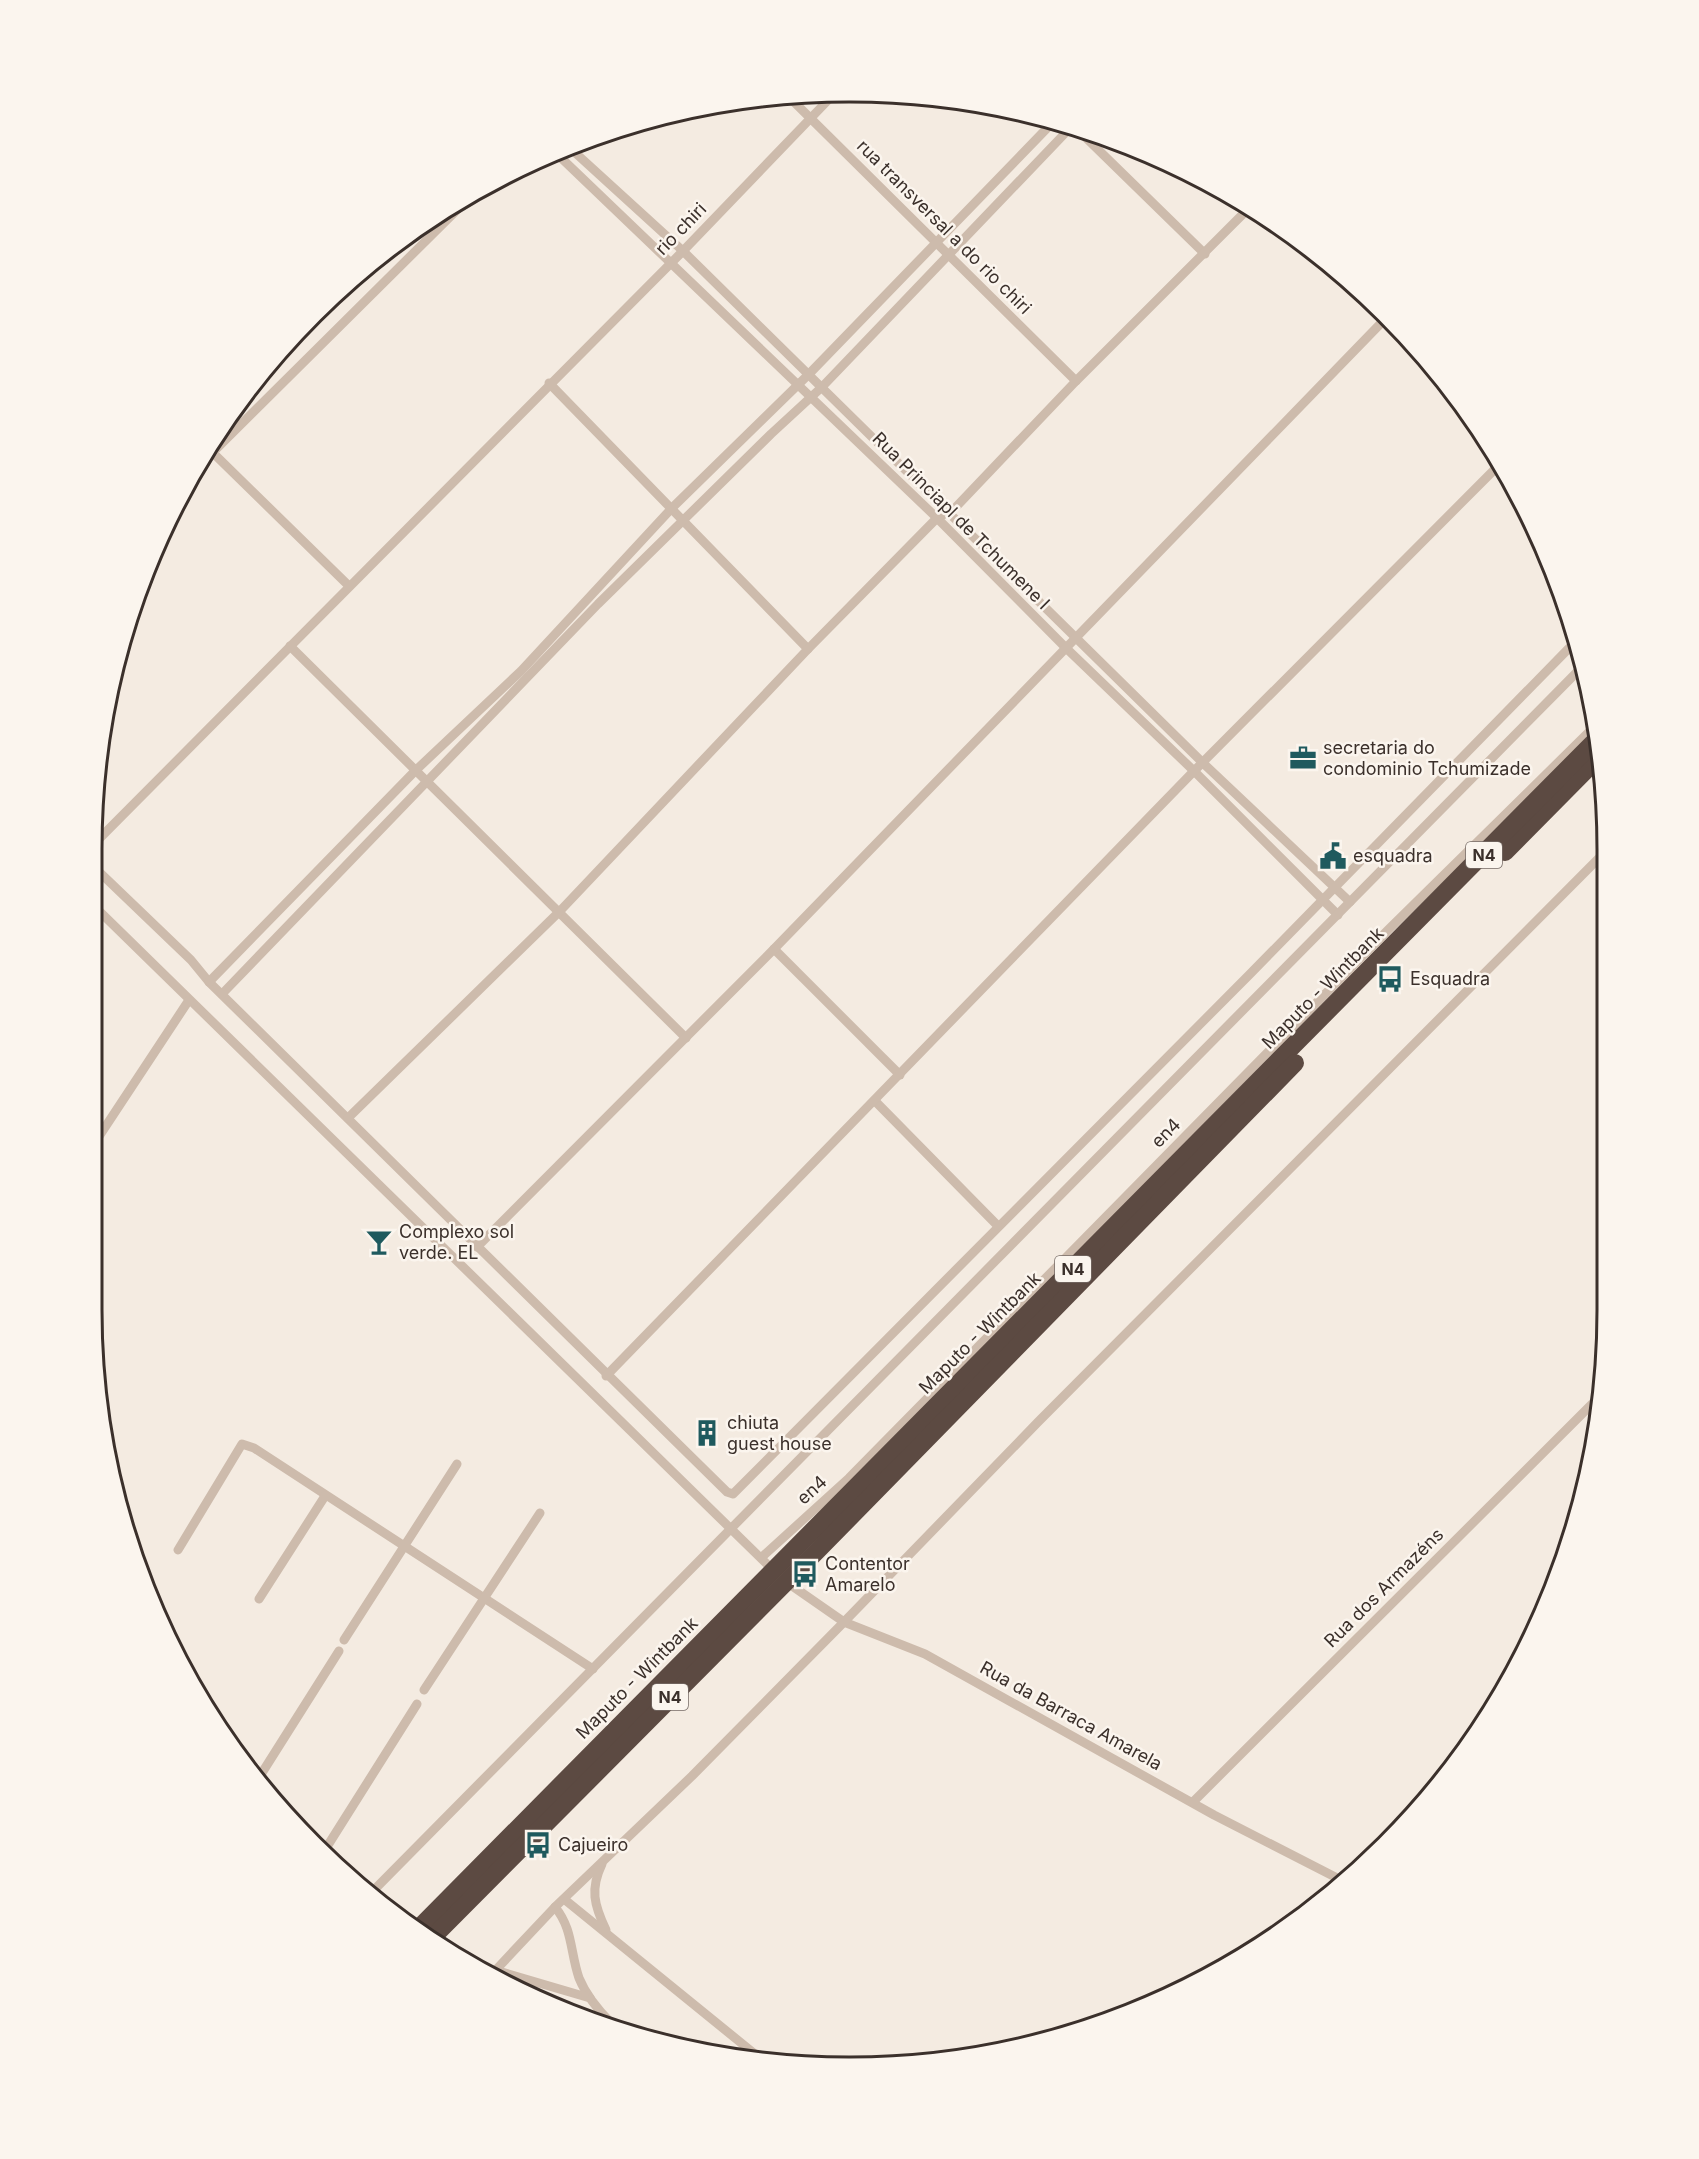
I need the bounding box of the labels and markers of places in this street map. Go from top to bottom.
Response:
place label: secretaria do condominio Tchumizade [1323,737,1531,779]
office icon: secretaria do condominio Tchumizade [1288,743,1318,773]
public building icon: esquadra [1318,841,1348,871]
place label: esquadra [1353,845,1433,866]
bus stop icon: Esquadra [1375,964,1405,994]
place label: Esquadra [1410,968,1490,989]
place label: Complexo sol verde. EL [399,1221,514,1263]
bar icon: Complexo sol verde. EL [364,1227,394,1257]
place label: chiuta guest house [727,1412,832,1454]
building icon: chiuta guest house [692,1418,722,1448]
place label: Contentor Amarelo [825,1553,910,1595]
bus stop icon: Contentor Amarelo [790,1559,820,1589]
bus stop icon: Cajueiro [523,1830,553,1860]
place label: Cajueiro [558,1834,628,1855]

